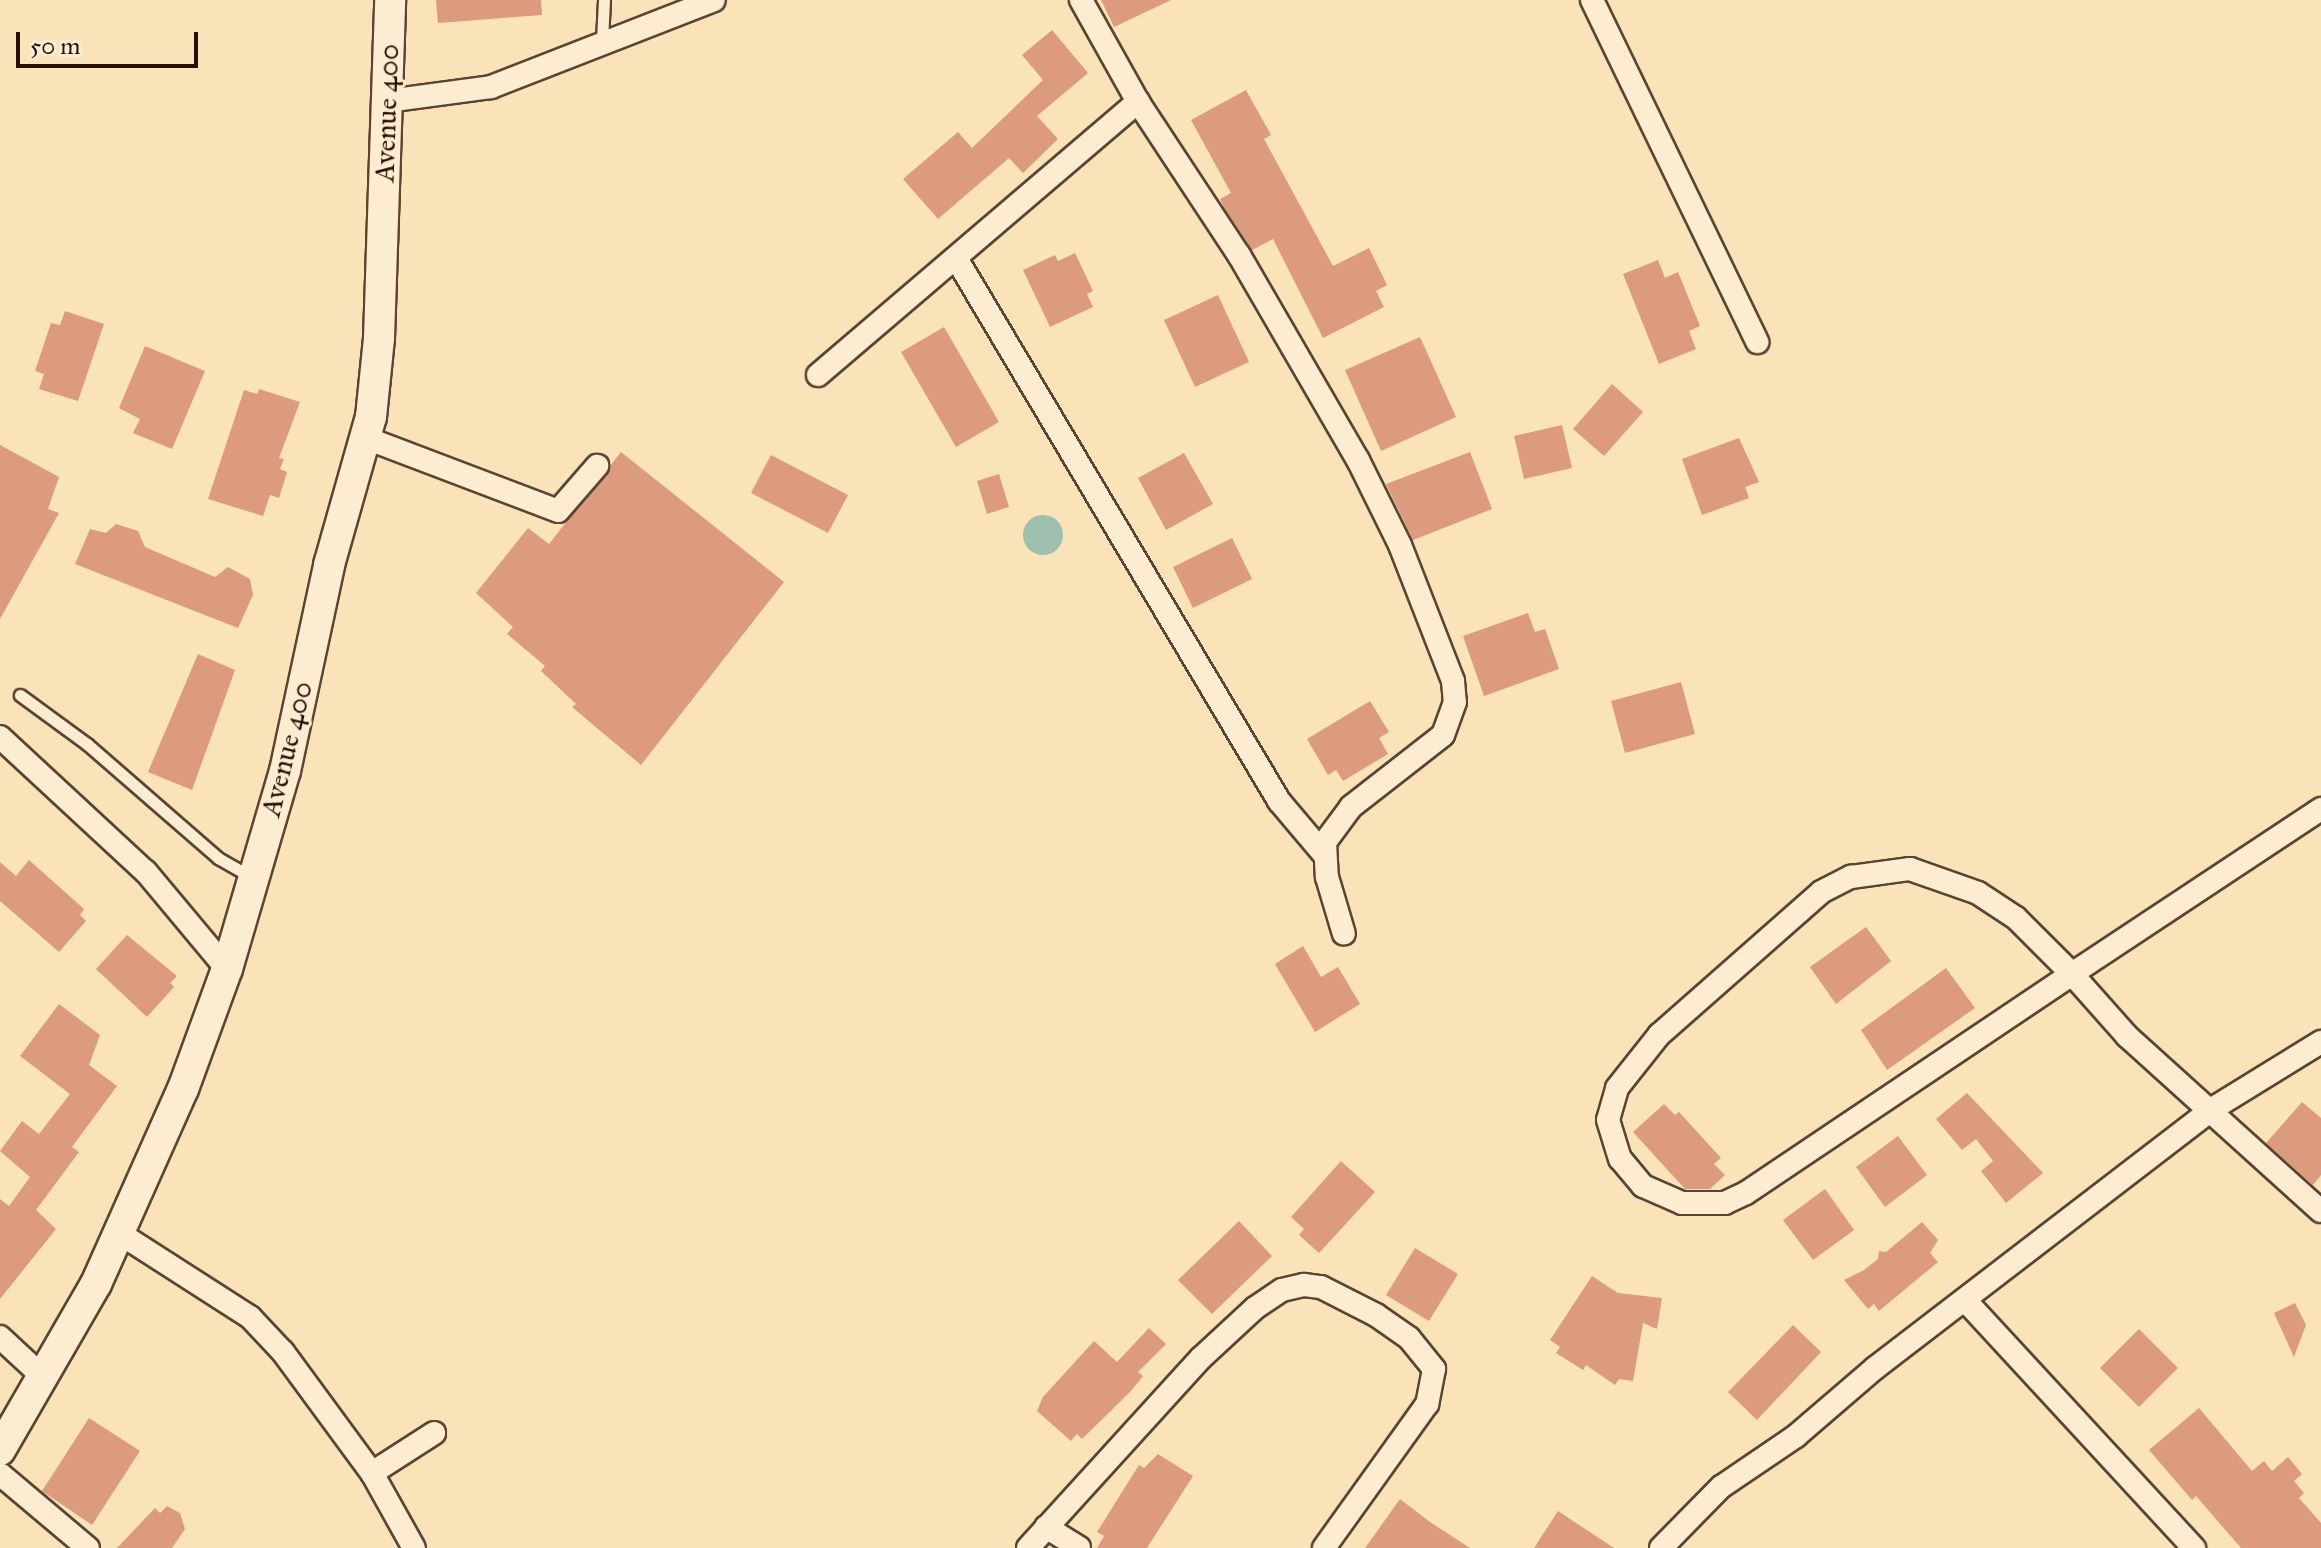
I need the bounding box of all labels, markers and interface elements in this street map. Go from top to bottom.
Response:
scale bar [20,16,202,66]
text: 50 m [30,31,80,61]
street label: Avenue 400 [368,43,406,183]
street label: Avenue 400 [254,678,320,820]

